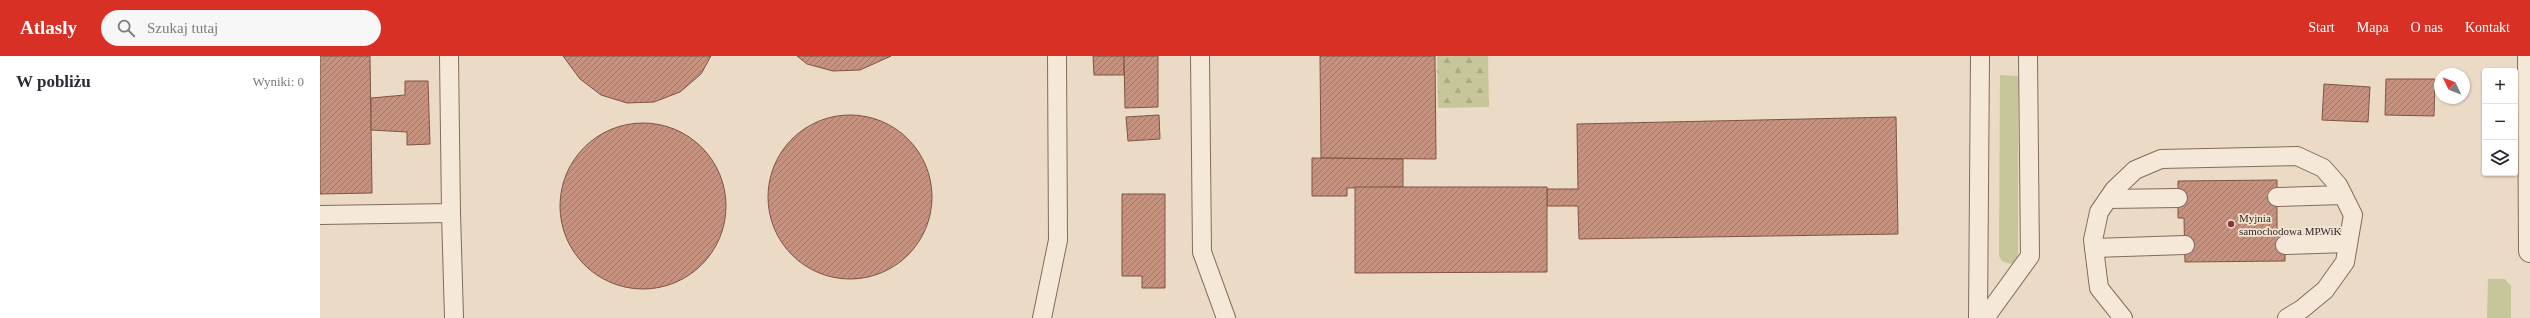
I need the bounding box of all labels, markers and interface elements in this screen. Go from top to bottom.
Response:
search box [101,10,381,46]
text: Atlasly [20,17,77,38]
icon: search [115,17,137,39]
text: Szukaj tutaj [147,20,218,36]
text: Start [2308,20,2335,35]
text: Mapa [2357,20,2389,35]
text: O nas [2411,20,2443,35]
text: Kontakt [2465,20,2510,35]
north arrow [2434,68,2470,104]
map controls [2482,68,2518,176]
button: + [2482,68,2518,104]
text: W pobliżu [16,72,91,91]
text: Wyniki: 0 [252,74,304,89]
button: − [2482,104,2518,140]
button: layers [2482,140,2518,176]
place label: Myjnia samochodowa MPWiK [2239,212,2342,237]
marker: Myjnia samochodowa MPWiK [2226,219,2236,229]

